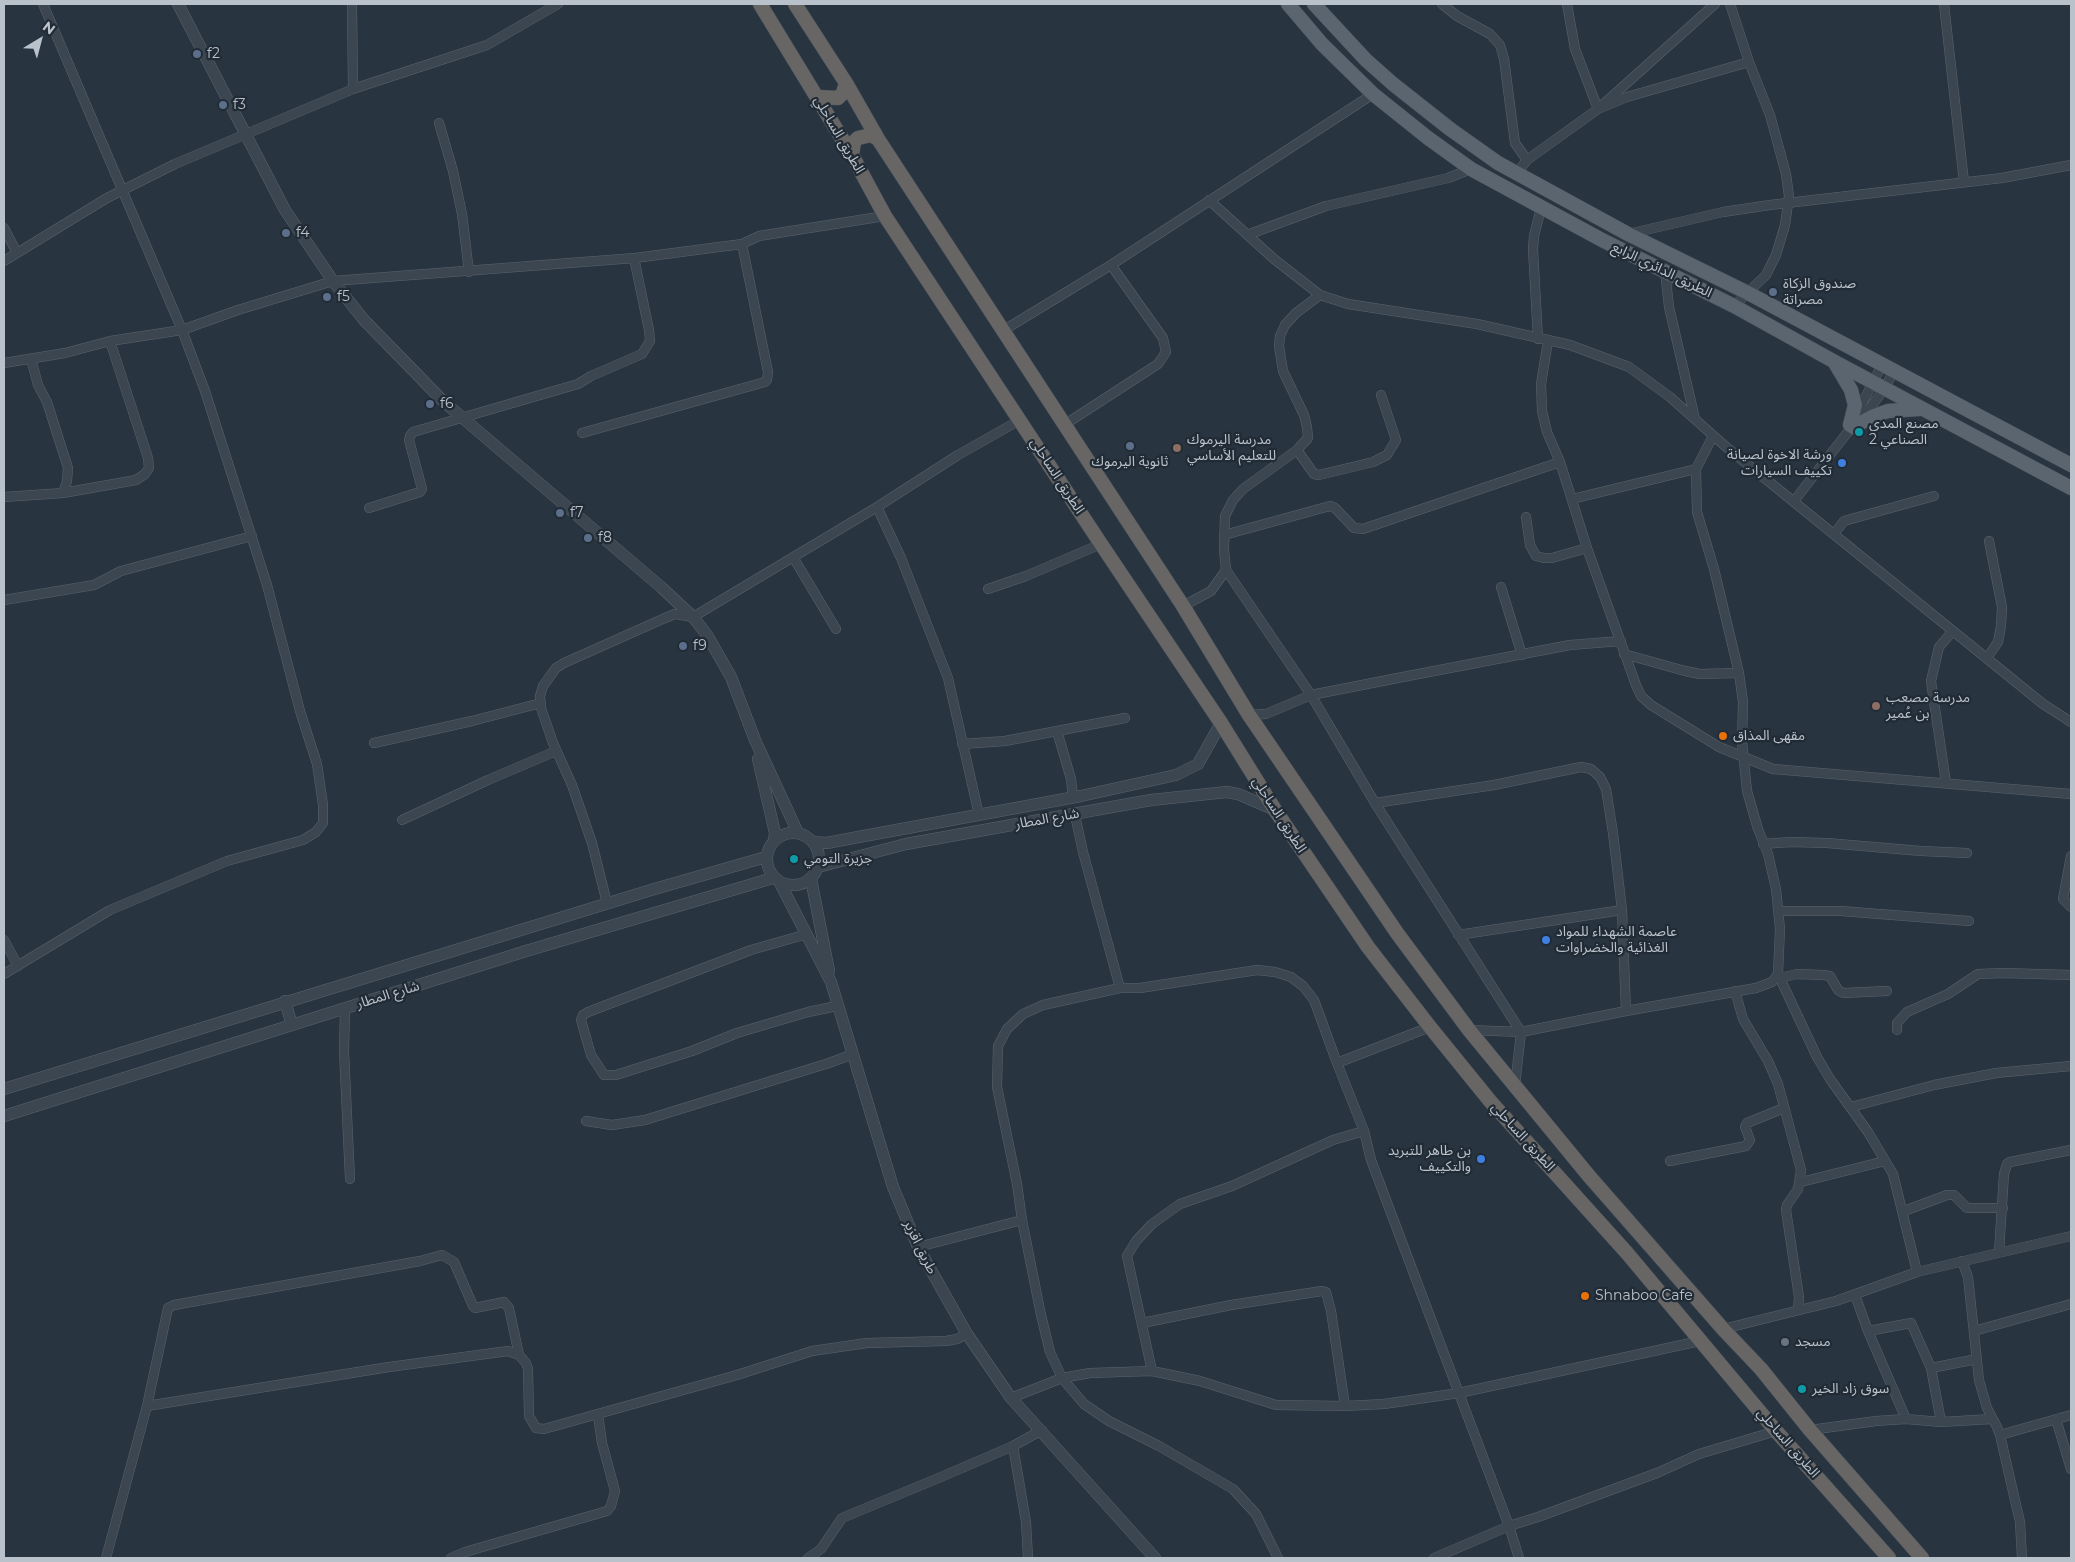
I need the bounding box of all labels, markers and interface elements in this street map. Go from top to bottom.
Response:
north arrow [15,15,65,65]
text: N [39,17,59,39]
place label: f2 [207,46,220,62]
marker: f2 [191,48,203,60]
street label: الطريق الساحلي [810,93,868,177]
place label: f3 [233,97,246,113]
marker: f3 [217,99,229,111]
place label: f4 [296,225,310,241]
marker: f4 [280,227,292,239]
street label: الطريق الدائري الرابع [1609,238,1715,302]
place label: صندوق الزكاة مصراتة [1783,276,1856,308]
marker: صندوق الزكاة مصراتة [1767,286,1779,298]
place label: f5 [337,289,350,305]
marker: f5 [321,291,333,303]
place label: f6 [440,396,453,412]
marker: f6 [424,398,436,410]
place label: مصنع المدى الصناعي 2 [1869,416,1939,448]
marker: مصنع المدى الصناعي 2 [1853,426,1865,438]
place label: مدرسة اليرموك للتعليم الأساسي [1187,432,1276,464]
street label: الطريق الساحلي [1026,435,1088,517]
marker: ثانوية اليرموك [1124,440,1136,452]
marker: مدرسة اليرموك للتعليم الأساسي [1171,442,1183,454]
place label: ورشة الاخوة لصيانة تكييف السيارات [1727,447,1832,480]
place label: ثانوية اليرموك [1092,454,1168,470]
marker: ورشة الاخوة لصيانة تكييف السيارات [1836,457,1848,469]
place label: f7 [570,505,584,521]
marker: f7 [554,507,566,519]
place label: f8 [598,530,612,546]
marker: f8 [582,532,594,544]
place label: f9 [693,638,707,654]
marker: f9 [677,640,689,652]
place label: مدرسة مصعب بن عُمير [1886,690,1970,722]
marker: مدرسة مصعب بن عُمير [1870,700,1882,712]
place label: مقهى المذاق [1733,728,1805,744]
marker: مقهى المذاق [1717,730,1729,742]
street label: الطريق الساحلي [1248,774,1310,856]
street label: شارع المطار [1013,805,1081,833]
place label: جزيرة التومي [804,851,872,867]
marker: جزيرة التومي [788,853,800,865]
place label: عاصمة الشهداء للمواد الغذائية والخضراوات [1556,924,1677,956]
marker: عاصمة الشهداء للمواد الغذائية والخضراوات [1540,934,1552,946]
street label: شارع المطار [354,977,422,1013]
street label: الطريق الساحلي [1488,1099,1558,1175]
place label: بن طاهر للتبريد والتكييف [1388,1143,1471,1176]
marker: بن طاهر للتبريد والتكييف [1475,1153,1487,1165]
street label: طريق اقزير [900,1217,940,1277]
place label: Shnaboo Cafe [1595,1288,1693,1304]
marker: Shnaboo Cafe [1579,1290,1591,1302]
place label: مسجد [1795,1334,1831,1350]
marker: مسجد [1779,1336,1791,1348]
place label: سوق زاد الخير [1812,1381,1889,1397]
marker: سوق زاد الخير [1796,1383,1808,1395]
street label: الطريق الساحلي [1753,1405,1823,1481]

